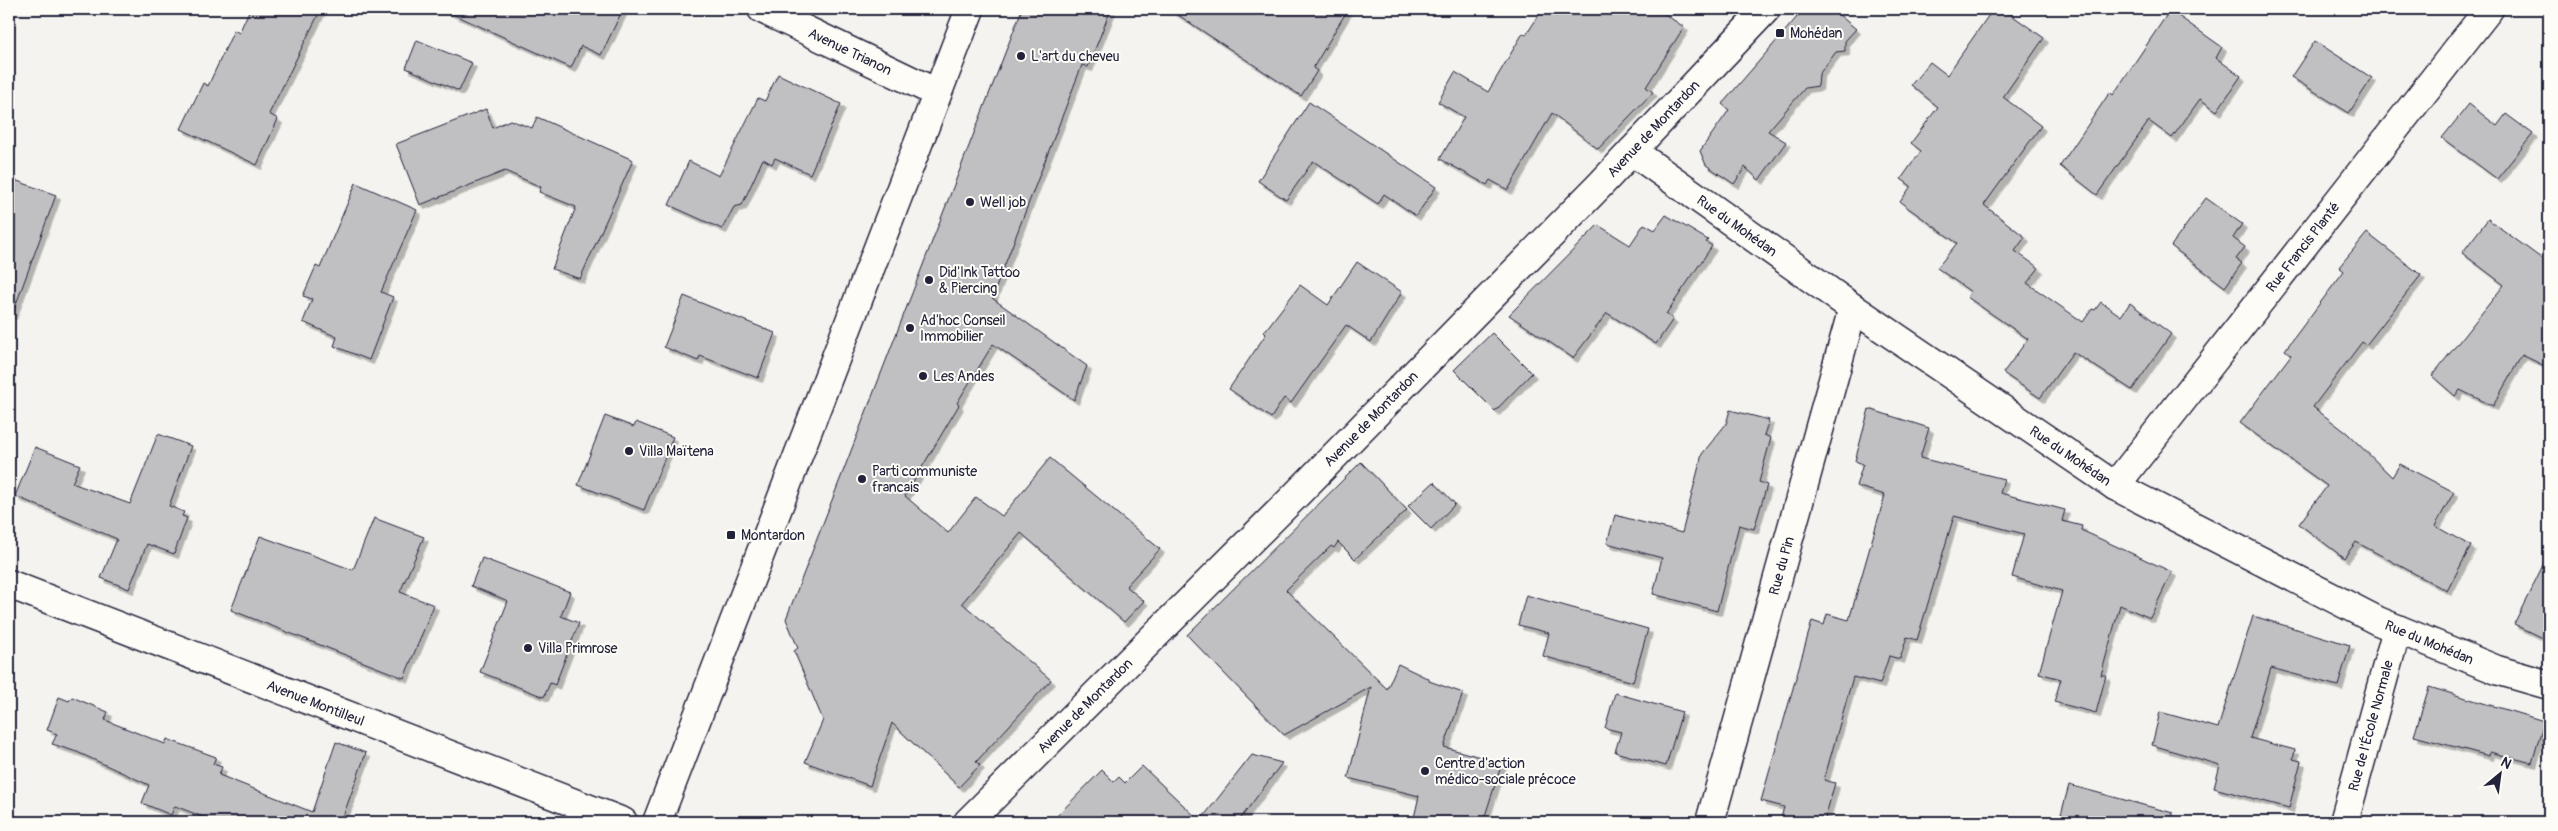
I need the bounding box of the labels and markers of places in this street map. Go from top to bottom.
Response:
place label: Mohédan [1790,25,1843,42]
marker: Mohédan [1774,27,1786,39]
place label: L'art du cheveu [1031,48,1120,65]
marker: L'art du cheveu [1015,50,1027,62]
place label: Well job [980,194,1026,211]
marker: Well job [964,196,976,208]
place label: Did'Ink Tattoo & Piercing [939,264,1020,297]
marker: Did'Ink Tattoo & Piercing [923,274,935,286]
place label: Ad'hoc Conseil Immobilier [920,312,1006,345]
marker: Ad'hoc Conseil Immobilier [904,322,916,334]
place label: Les Andes [933,368,995,385]
marker: Les Andes [917,370,929,382]
place label: Villa Maïtena [639,443,714,460]
marker: Villa Maïtena [623,445,635,457]
place label: Parti communiste francais [872,463,977,496]
marker: Parti communiste francais [856,473,868,485]
place label: Montardon [741,527,805,544]
marker: Montardon [725,529,737,541]
place label: Villa Primrose [538,640,618,657]
marker: Villa Primrose [522,642,534,654]
place label: Centre d'action médico-sociale précoce [1435,755,1576,788]
marker: Centre d'action médico-sociale précoce [1419,765,1431,777]

